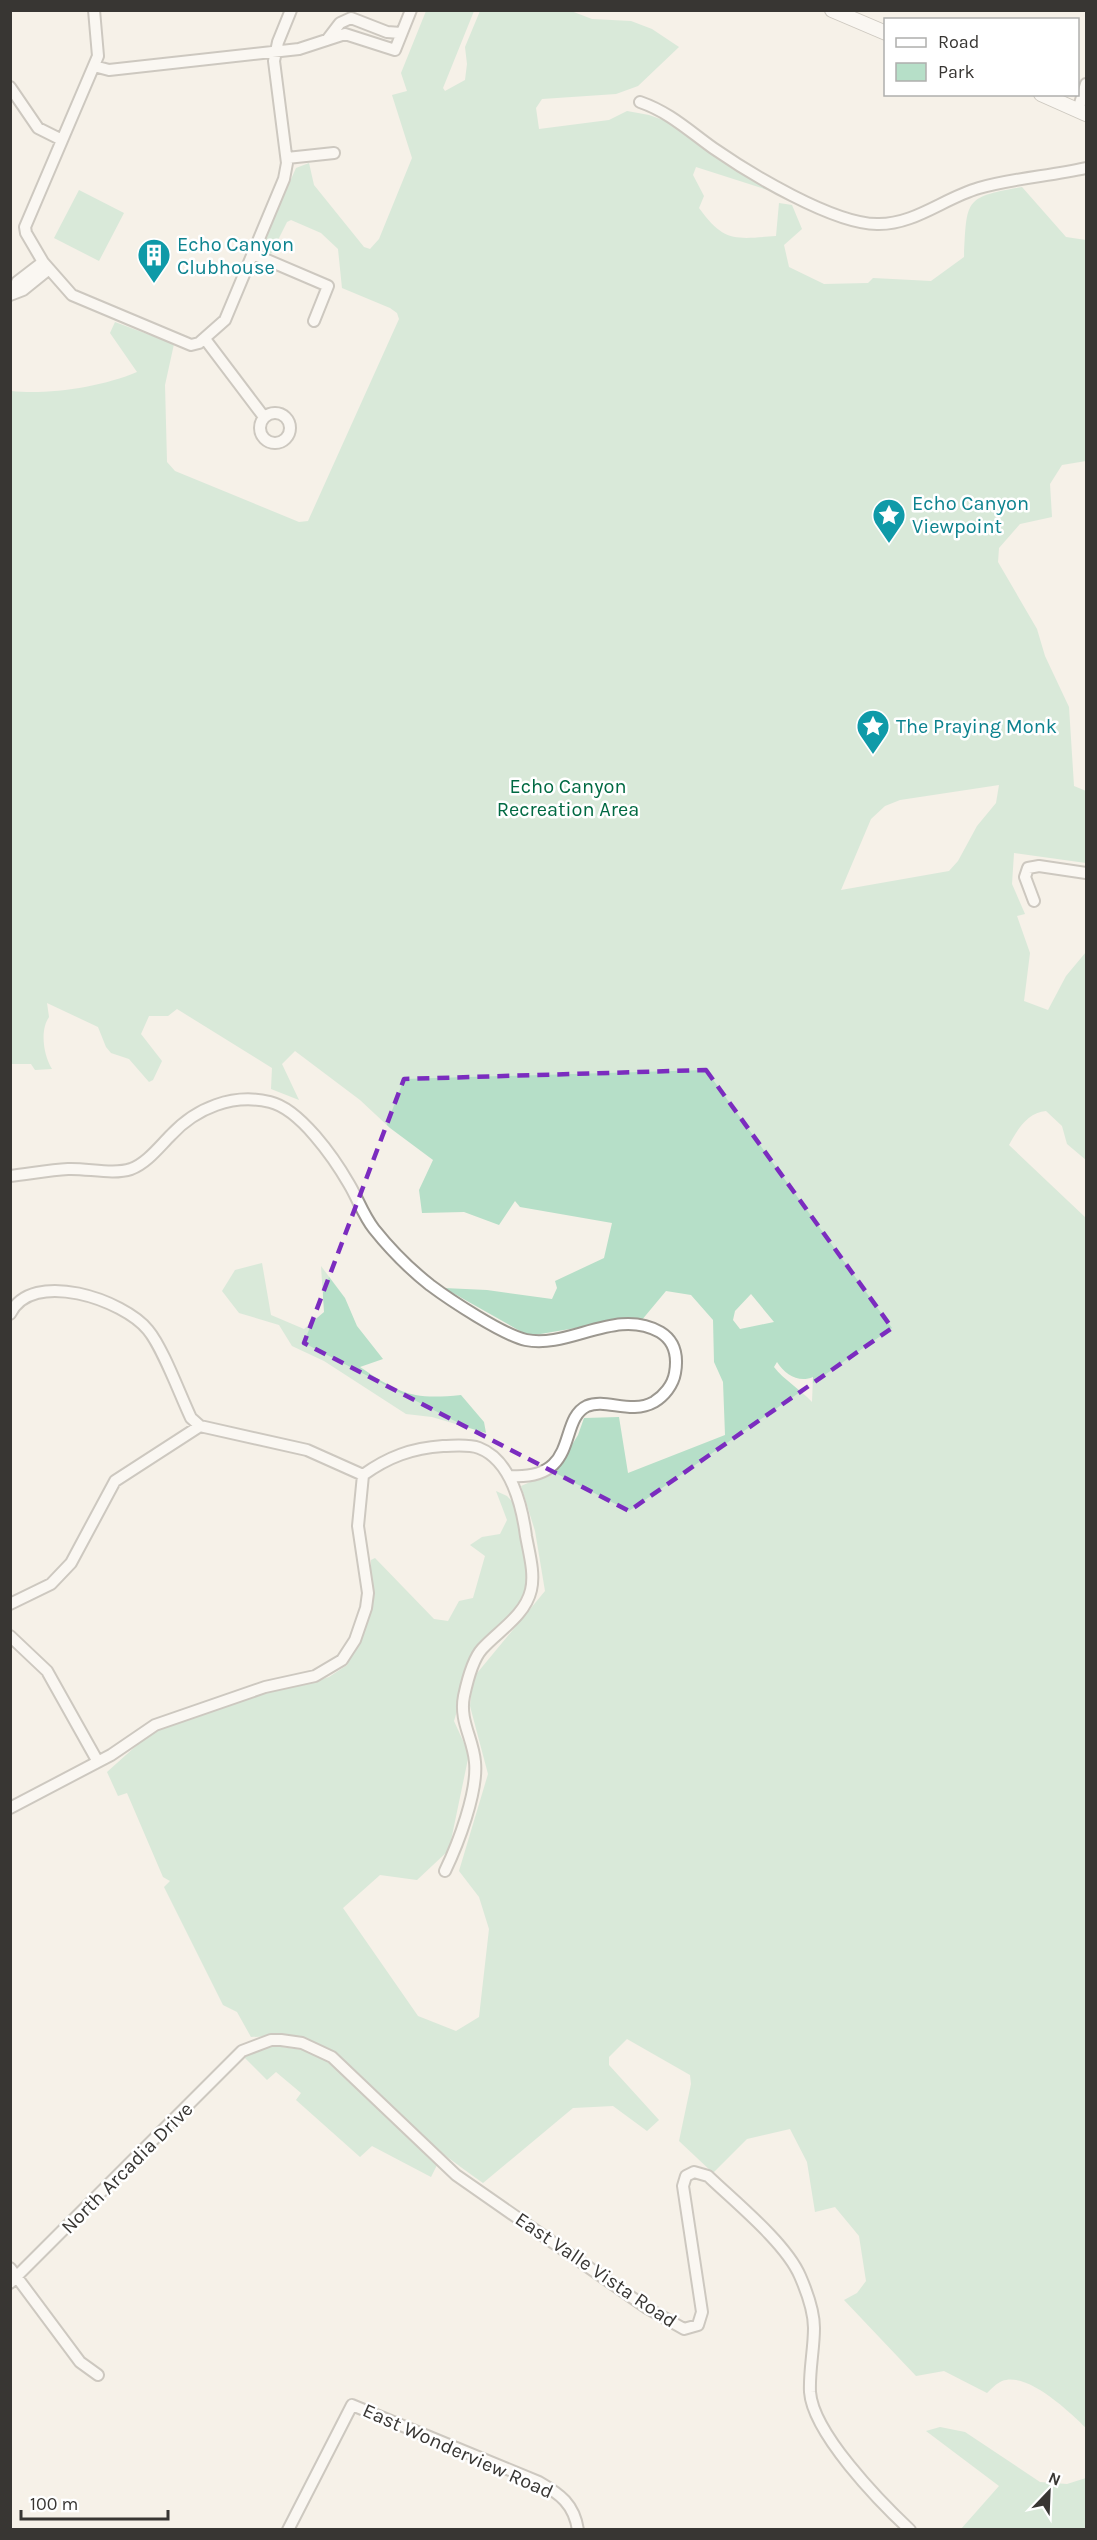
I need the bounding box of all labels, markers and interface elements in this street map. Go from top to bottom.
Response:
legend [884,18,1079,96]
text: Road [938,31,979,53]
text: Park [938,61,975,83]
place label: Echo Canyon Clubhouse [177,233,294,279]
building icon: Echo Canyon Clubhouse [136,237,172,284]
place label: Echo Canyon Viewpoint [912,492,1029,538]
place icon: Echo Canyon Viewpoint [871,497,907,544]
place icon: The Praying Monk [855,708,891,755]
place label: The Praying Monk [896,715,1057,738]
park label: Echo Canyon Recreation Area [497,775,639,821]
street label: North Arcadia Drive [56,2097,198,2239]
street label: East Valle Vista Road [511,2207,681,2333]
street label: East Wonderview Road [359,2399,557,2503]
north arrow [1019,2462,1079,2522]
text: N [1046,2468,1064,2490]
scale bar [21,2483,168,2521]
text: 100 m [30,2493,78,2515]

